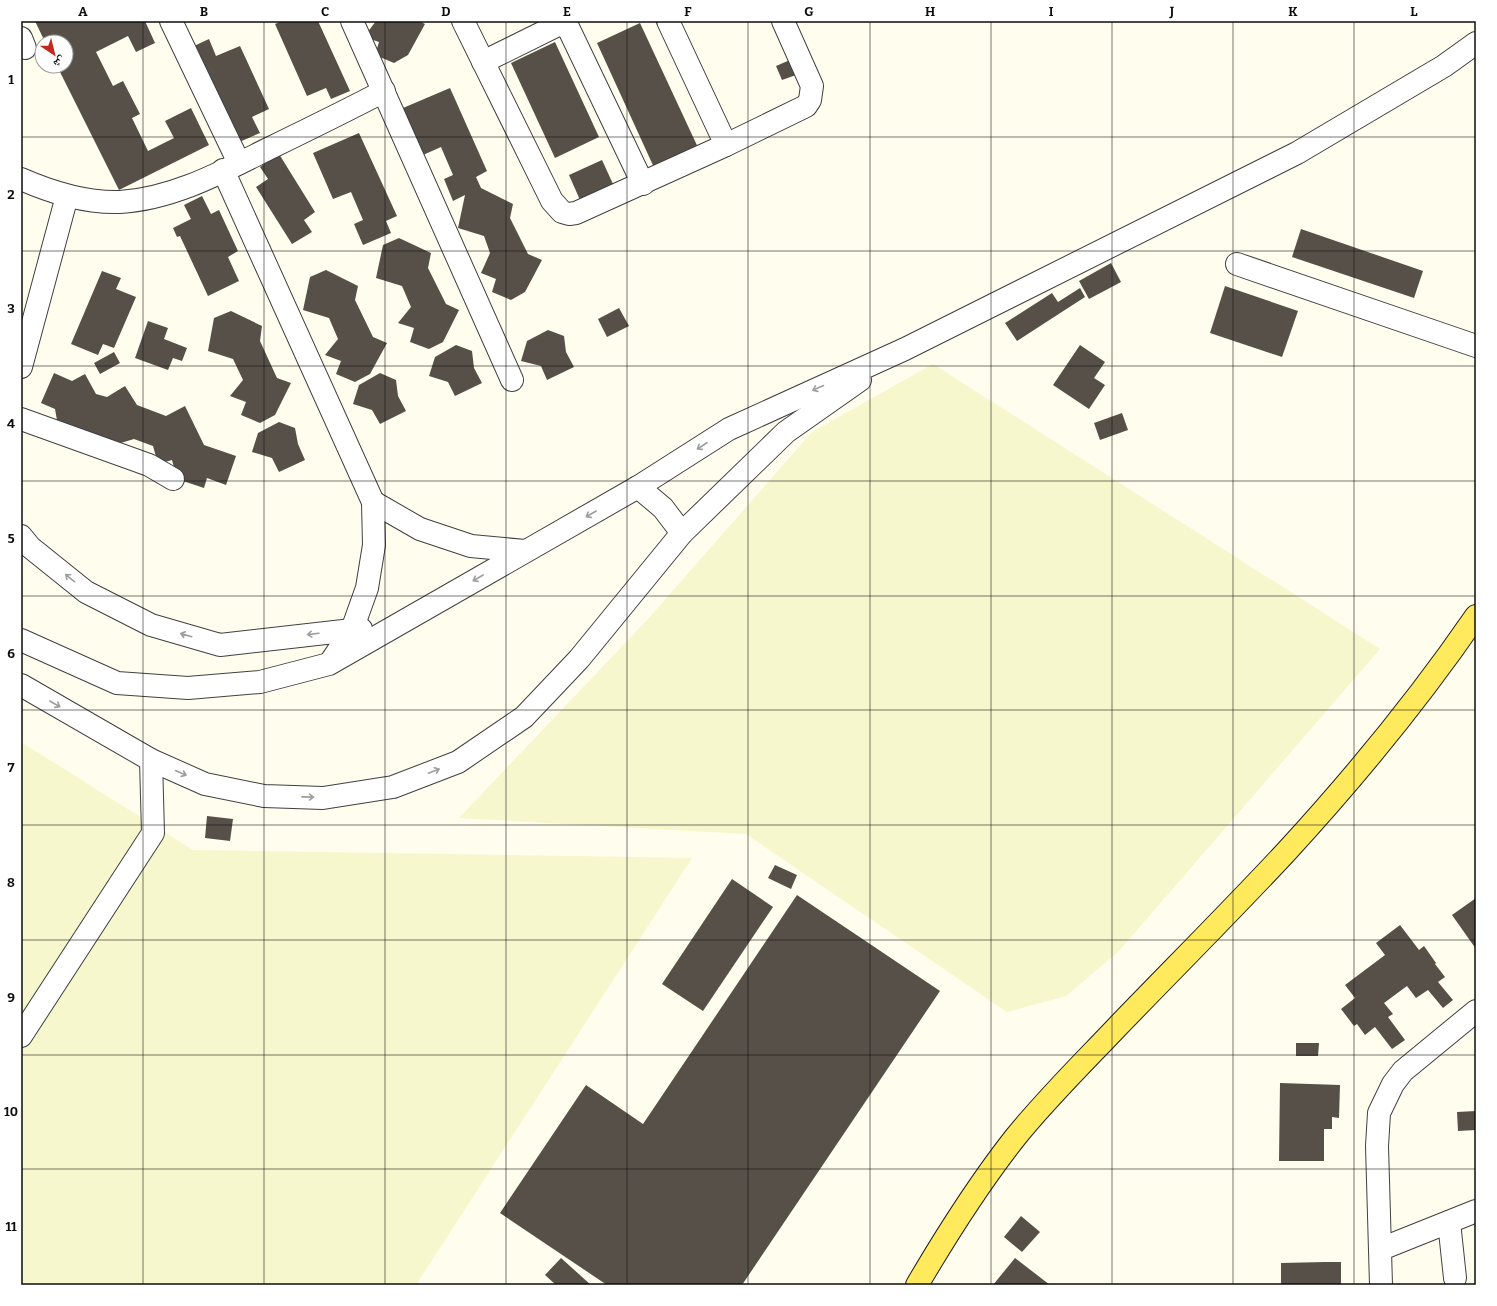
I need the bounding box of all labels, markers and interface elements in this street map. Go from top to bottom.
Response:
text: A [78,4,88,19]
text: B [200,4,208,19]
text: C [321,4,329,19]
text: D [441,4,451,19]
text: E [563,4,571,19]
text: F [684,4,692,19]
text: G [804,4,814,19]
text: H [925,4,935,19]
text: I [1049,4,1054,19]
text: J [1169,4,1175,19]
text: K [1288,4,1298,19]
text: L [1410,4,1418,19]
north arrow [34,34,74,74]
text: ش [50,52,68,71]
text: 1 [8,72,14,87]
text: 2 [7,187,15,202]
text: 3 [7,301,15,316]
one-way arrow [812,385,824,392]
text: 4 [7,416,15,431]
one-way arrow [697,442,708,450]
one-way arrow [585,510,597,518]
text: 5 [7,531,15,546]
one-way arrow [64,574,75,583]
one-way arrow [472,575,484,583]
one-way arrow [307,630,320,638]
one-way arrow [179,631,192,638]
text: 6 [7,646,15,661]
one-way arrow [49,701,61,709]
text: 7 [8,760,15,775]
one-way arrow [427,767,439,775]
one-way arrow [175,770,187,777]
one-way arrow [301,793,314,801]
text: 8 [7,875,15,890]
text: 9 [7,990,15,1005]
text: 10 [4,1104,18,1119]
text: 11 [5,1219,17,1234]

